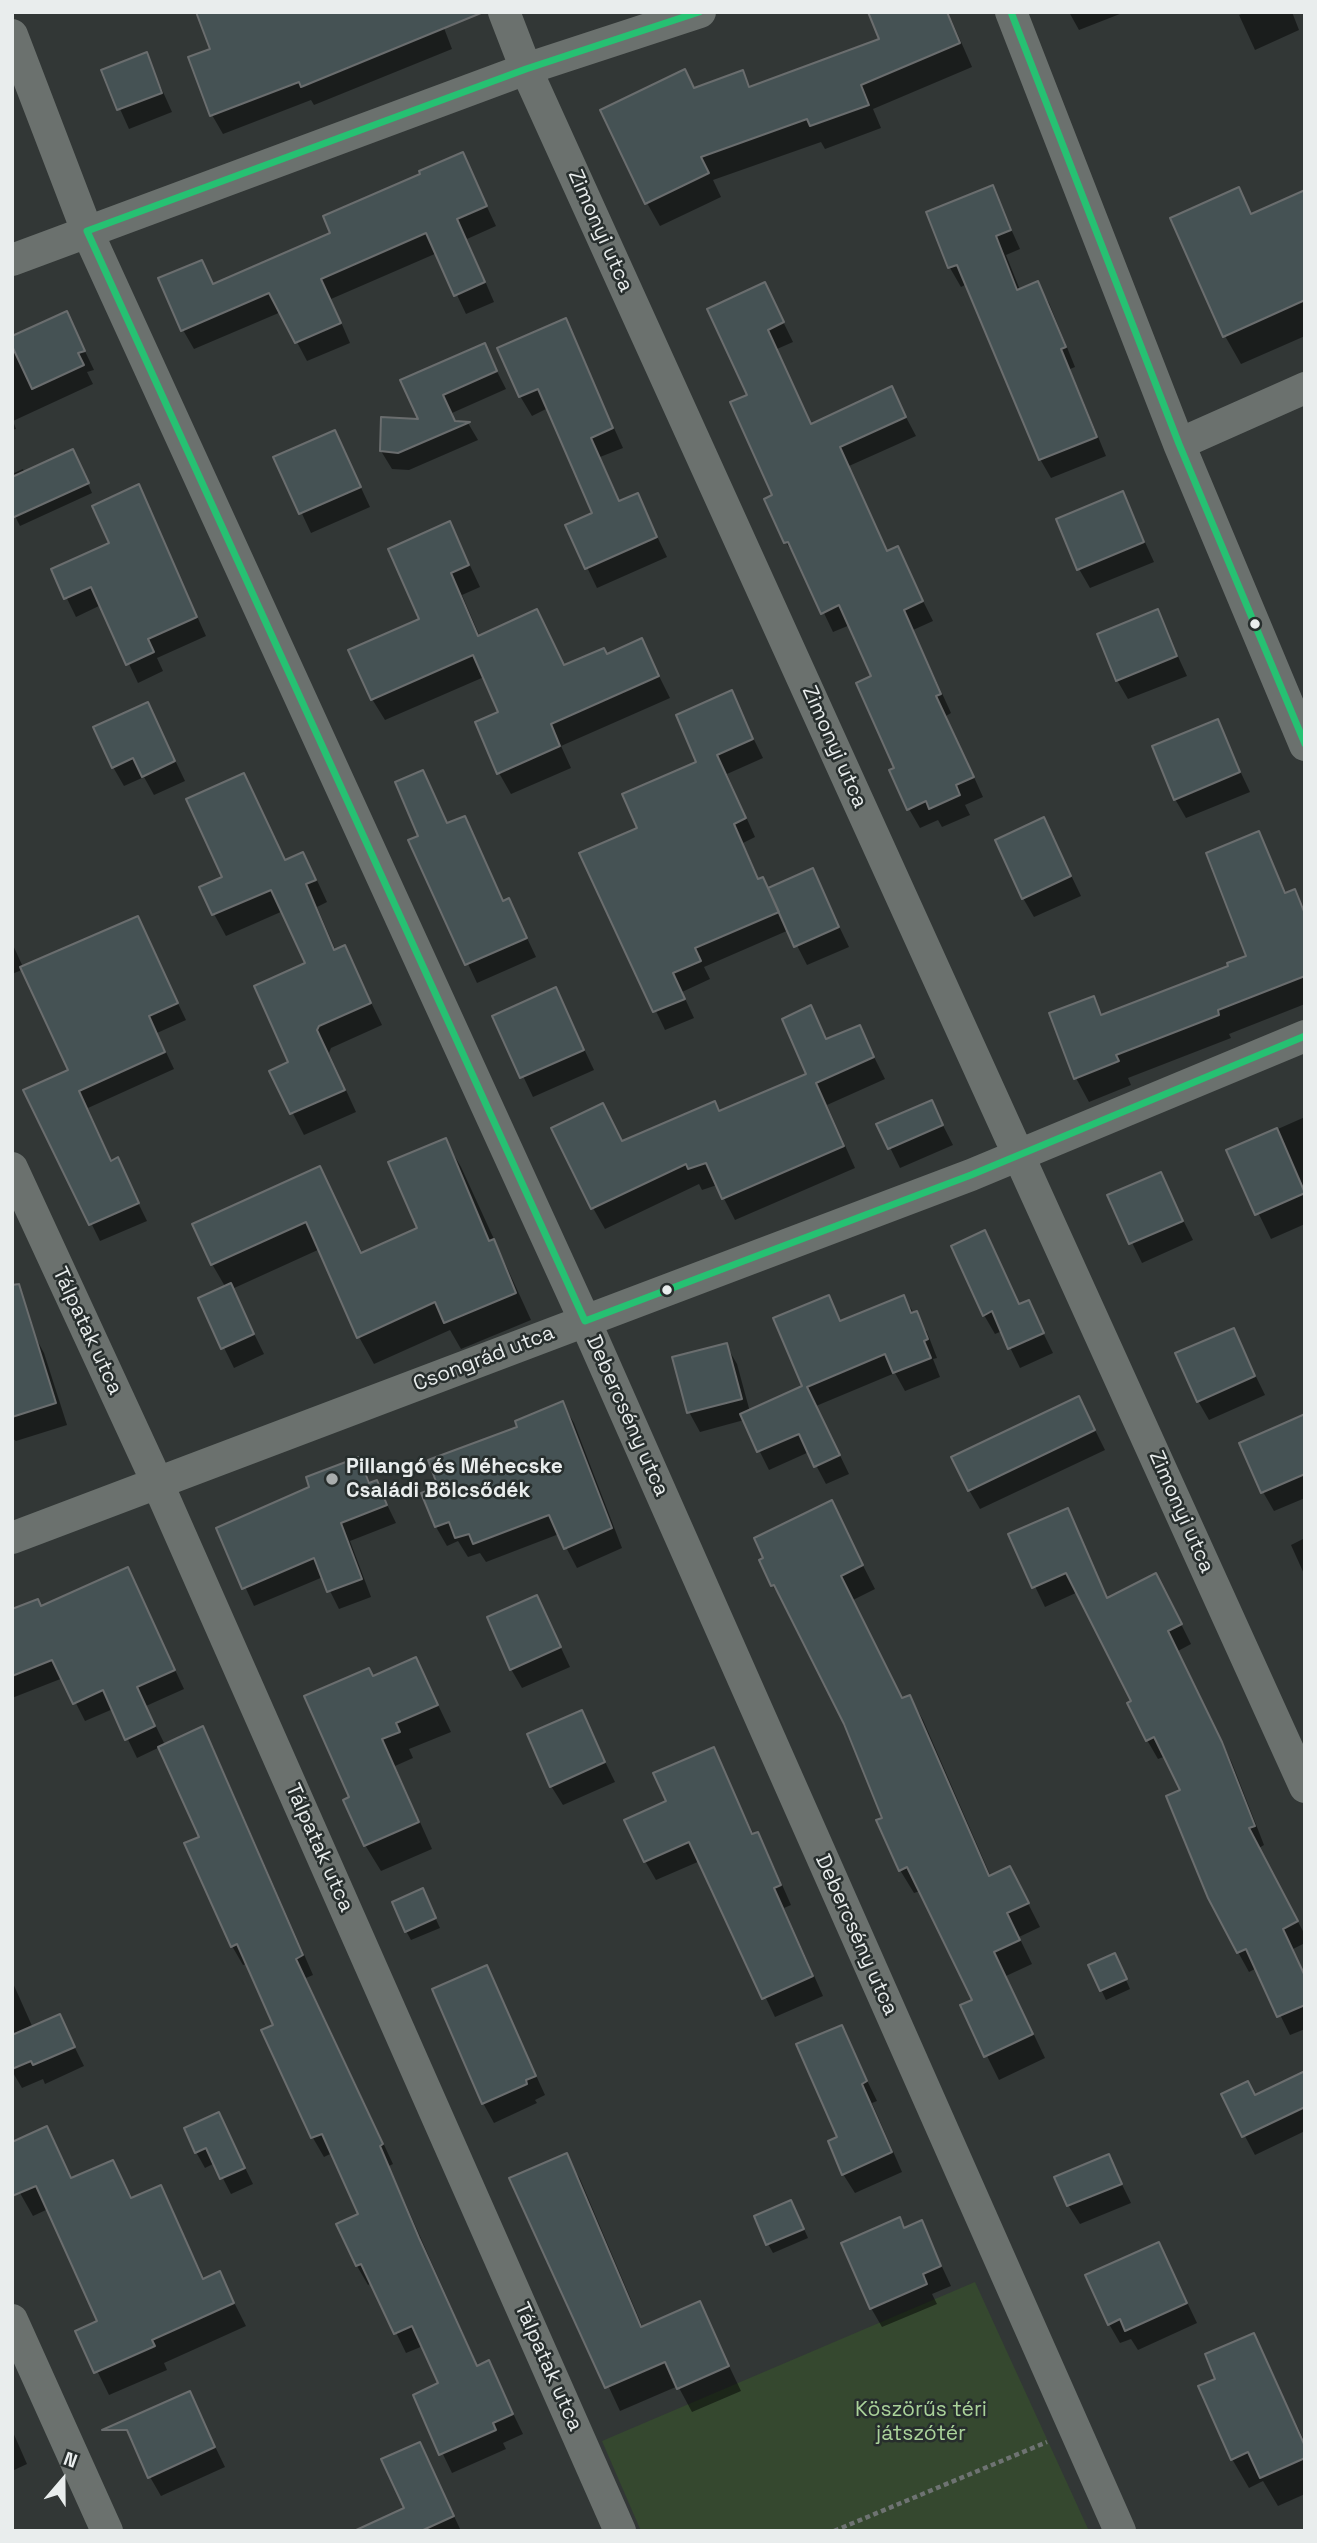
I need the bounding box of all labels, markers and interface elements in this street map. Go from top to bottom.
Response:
street label: Zimonyi utca [562,166,638,296]
unlabelled marker [1248,617,1262,631]
street label: Zimonyi utca [796,682,872,812]
street label: Tálpatak utca [46,1263,128,1399]
unlabelled marker [660,1283,674,1297]
street label: Csongrád utca [410,1321,558,1397]
street label: Debercsény utca [580,1332,674,1500]
street label: Zimonyi utca [1143,1447,1219,1577]
place label: Pillangó és Méhecske Családi Bölcsődék [346,1454,563,1504]
marker: Pillangó és Méhecske Családi Bölcsődék [324,1471,340,1487]
street label: Tálpatak utca [279,1780,359,1916]
street label: Debercsény utca [809,1851,903,2019]
street label: Tálpatak utca [508,2299,588,2435]
park label: Köszörűs téri játszótér [855,2397,987,2447]
north arrow [28,2445,98,2515]
text: N [60,2446,81,2474]

